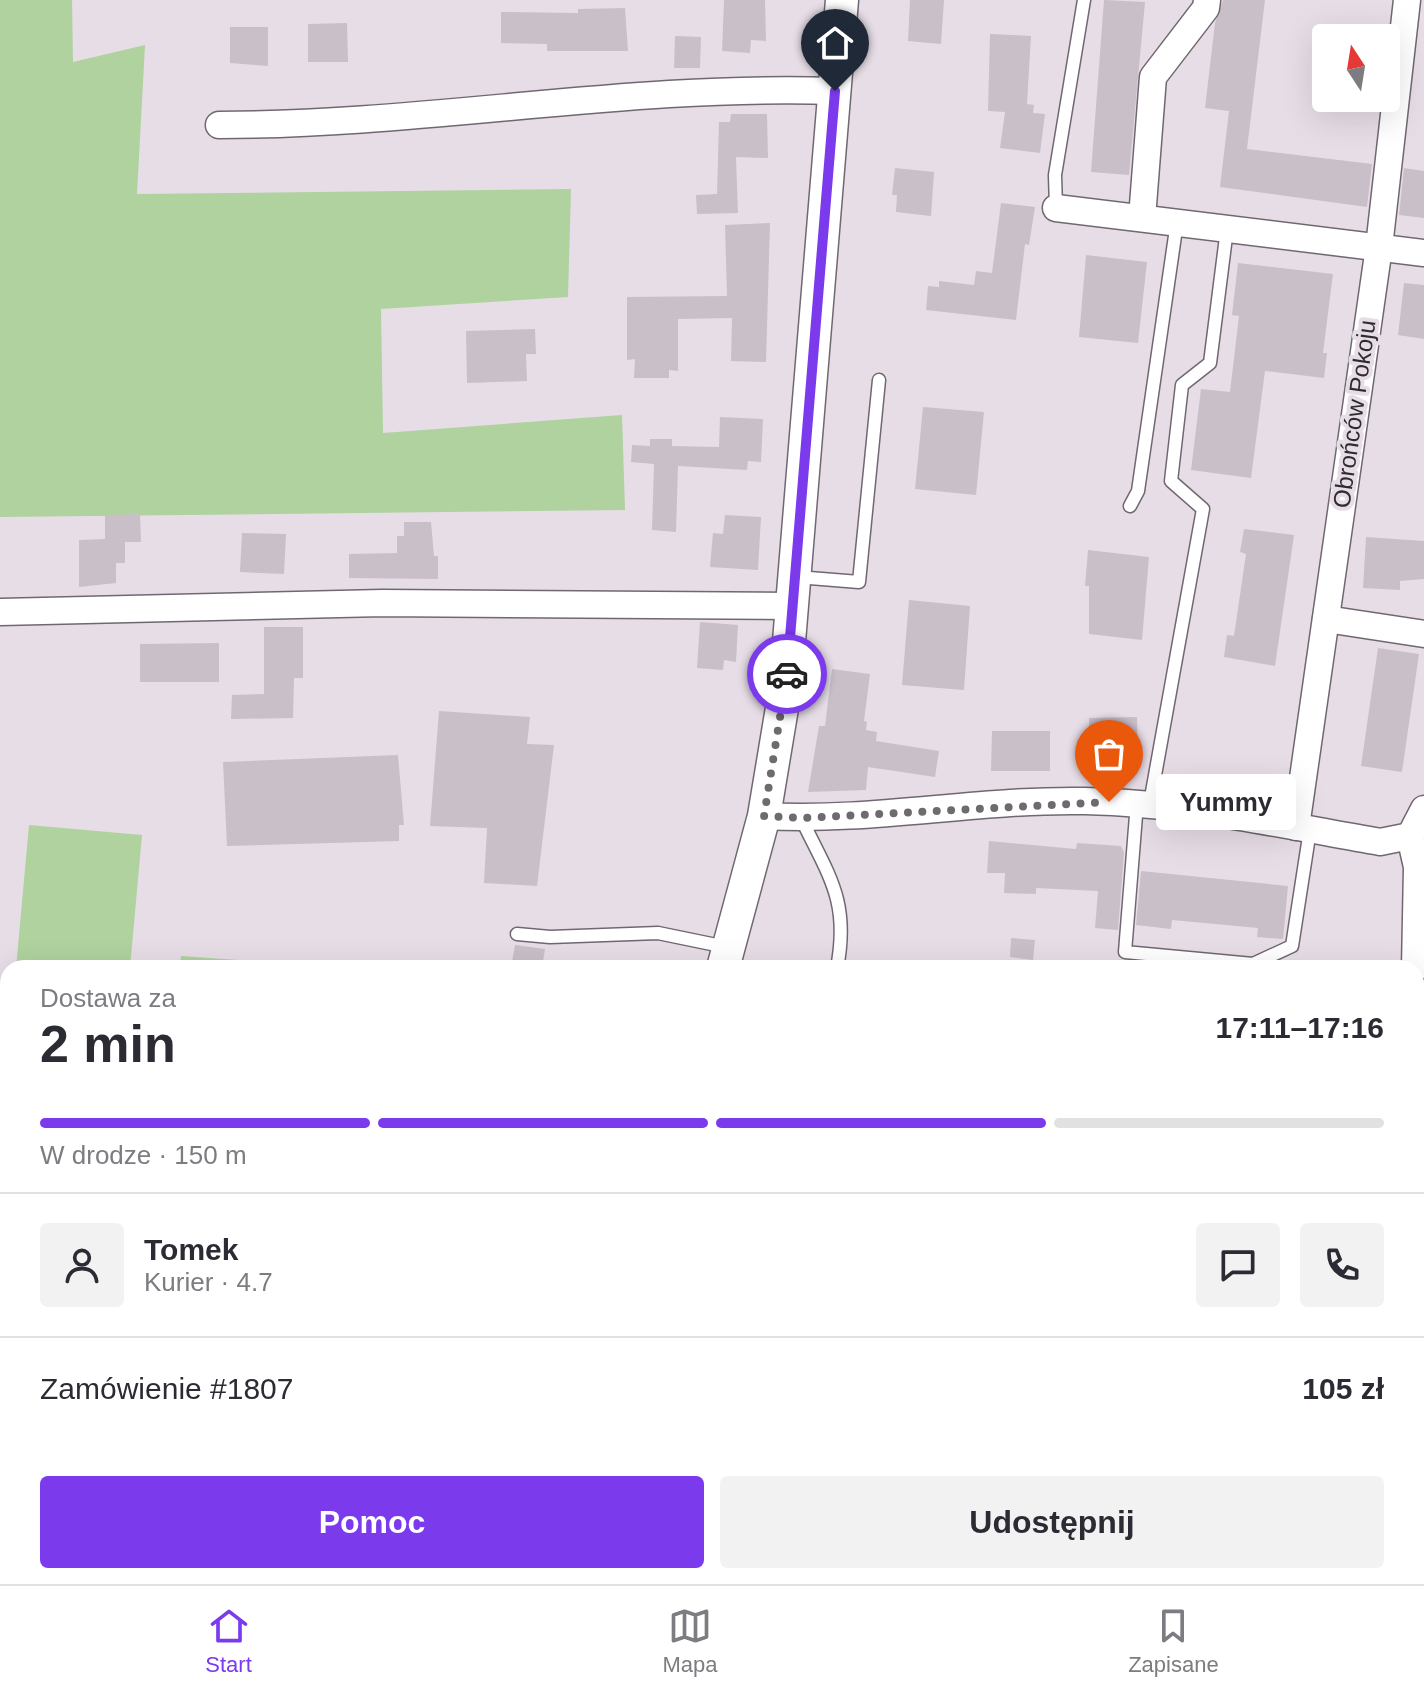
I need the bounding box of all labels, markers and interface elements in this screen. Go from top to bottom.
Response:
pin [801,9,869,91]
icon: home [813,21,857,65]
north arrow [1312,24,1400,112]
map controls [1312,24,1400,112]
street label: Obrońców Pokoju [1327,318,1381,510]
courier [747,634,827,714]
icon: car [765,652,809,696]
pin [1075,720,1143,802]
icon: bag [1087,732,1131,776]
callout: Yummy [1157,774,1297,830]
text: Yummy [1180,787,1272,817]
text: Dostawa za [40,983,176,1013]
text: 17:11–17:16 [1216,1011,1384,1044]
text: 2 min [40,1015,176,1073]
text: W drodze · 150 m [40,1140,247,1170]
button: person [40,1223,124,1307]
button: chat [1196,1223,1280,1307]
button: phone [1300,1223,1384,1307]
text: Tomek [144,1233,238,1266]
text: Kurier · 4.7 [144,1267,273,1297]
text: Zamówienie #1807 [40,1372,294,1405]
text: 105 zł [1302,1372,1384,1405]
button: Pomoc [40,1476,704,1568]
button: Udostępnij [720,1476,1384,1568]
tab: Start [205,1604,252,1678]
tab: Mapa [662,1604,718,1678]
tab: Zapisane [1128,1604,1219,1678]

